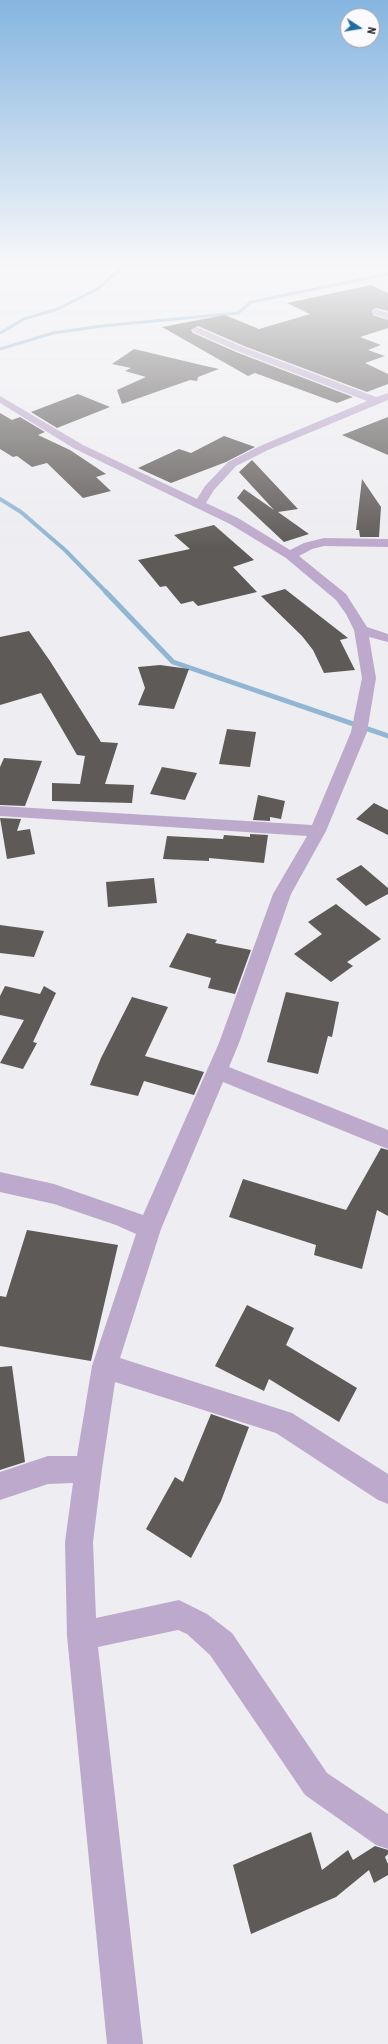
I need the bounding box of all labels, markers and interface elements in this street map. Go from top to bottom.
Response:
north arrow [340,8,380,48]
text: N [364,26,378,35]

